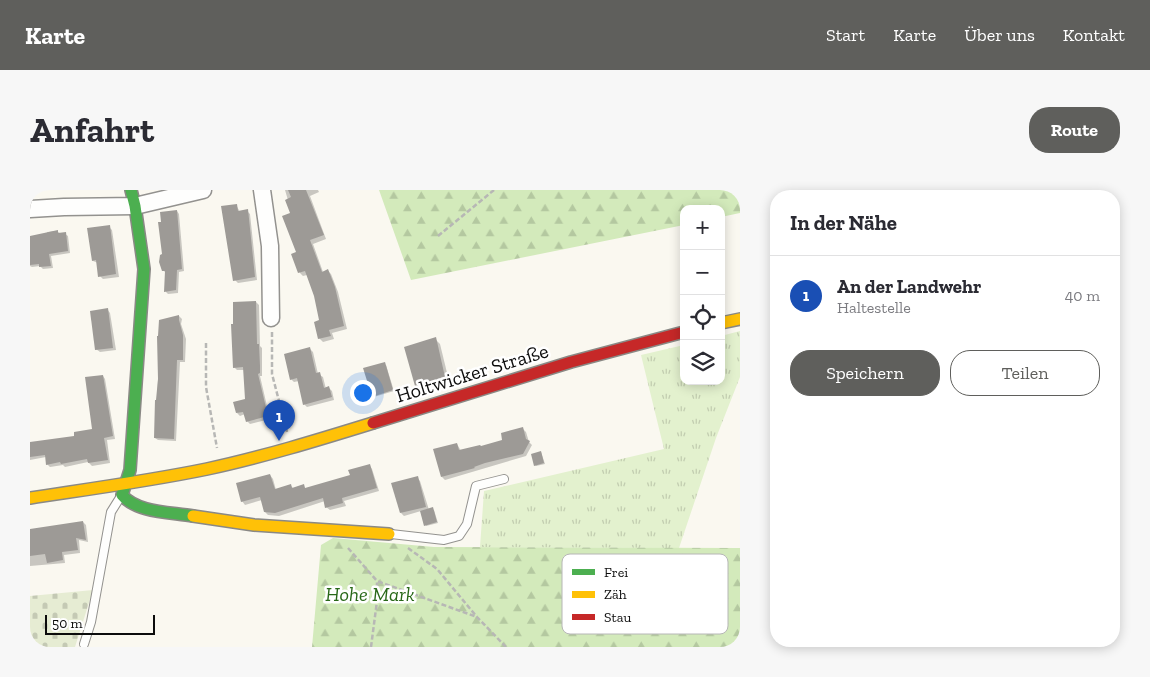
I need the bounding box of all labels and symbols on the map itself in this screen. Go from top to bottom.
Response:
street label: Holtwicker Straße [393,338,551,408]
your location [350,380,376,406]
pin: 1 [263,400,295,441]
legend [562,554,728,634]
text: Frei [604,564,628,581]
park label: Hohe Mark [325,582,415,606]
text: Zäh [604,586,627,603]
text: Stau [604,609,631,626]
scale bar [45,612,155,635]

